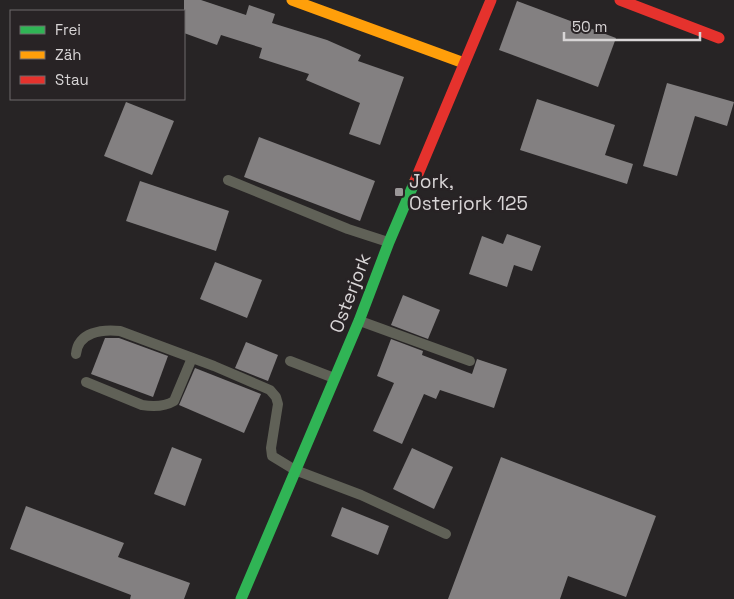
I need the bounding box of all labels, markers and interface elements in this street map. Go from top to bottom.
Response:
legend [10,10,185,100]
scale bar [564,10,700,42]
text: 50 m [572,17,607,36]
text: Frei [55,20,81,39]
text: Zäh [55,45,81,64]
text: Stau [55,70,89,89]
place label: Jork, Osterjork 125 [409,169,528,216]
marker: Jork, Osterjork 125 [393,186,405,198]
street label: Osterjork [323,250,377,336]

